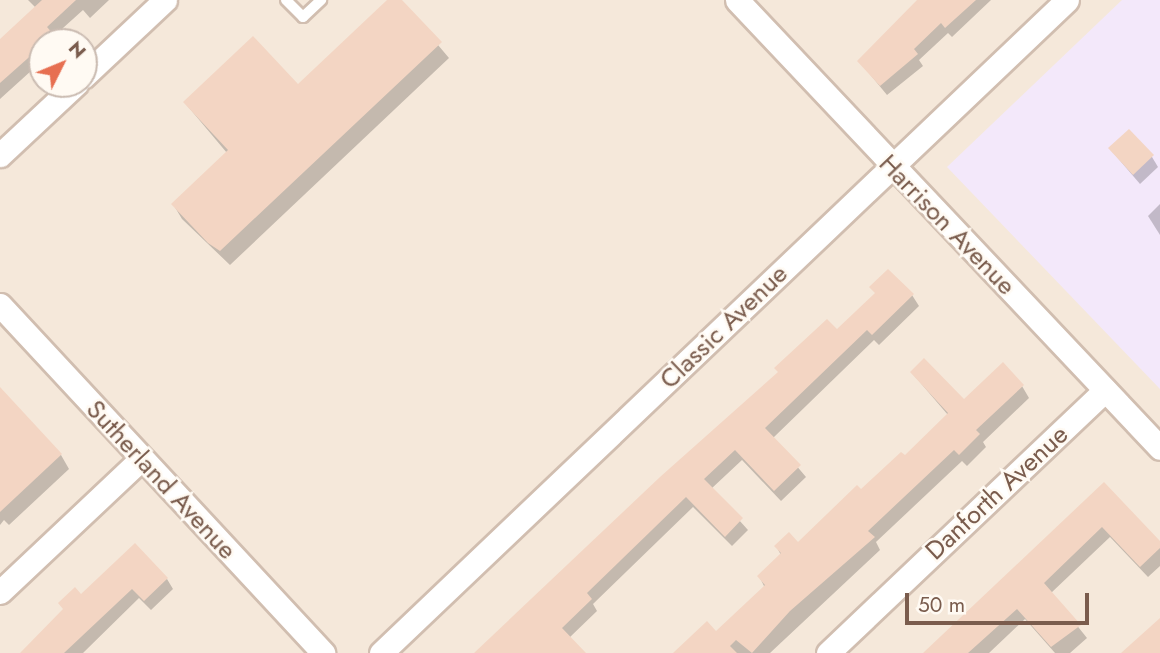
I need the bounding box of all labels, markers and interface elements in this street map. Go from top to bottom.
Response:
north arrow [28,28,98,98]
text: N [62,35,92,64]
street label: Harrison Avenue [872,148,1022,302]
street label: Classic Avenue [654,258,794,396]
street label: Sutherland Avenue [79,394,243,566]
street label: Danforth Avenue [919,419,1075,567]
scale bar [908,580,1092,624]
text: 50 m [918,590,965,620]

